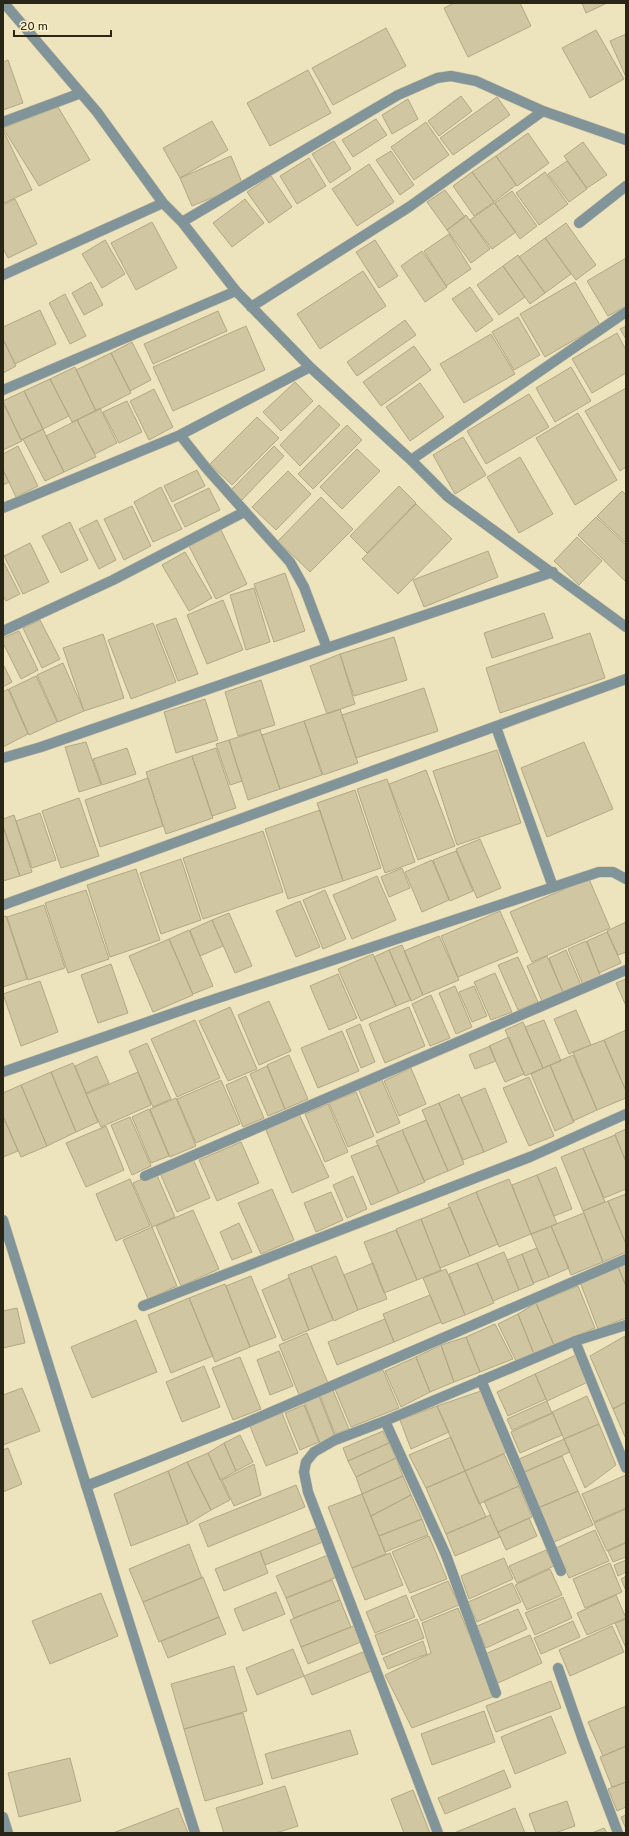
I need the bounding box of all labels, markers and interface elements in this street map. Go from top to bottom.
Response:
scale bar [14,12,111,38]
text: 20 m [20,19,48,35]

